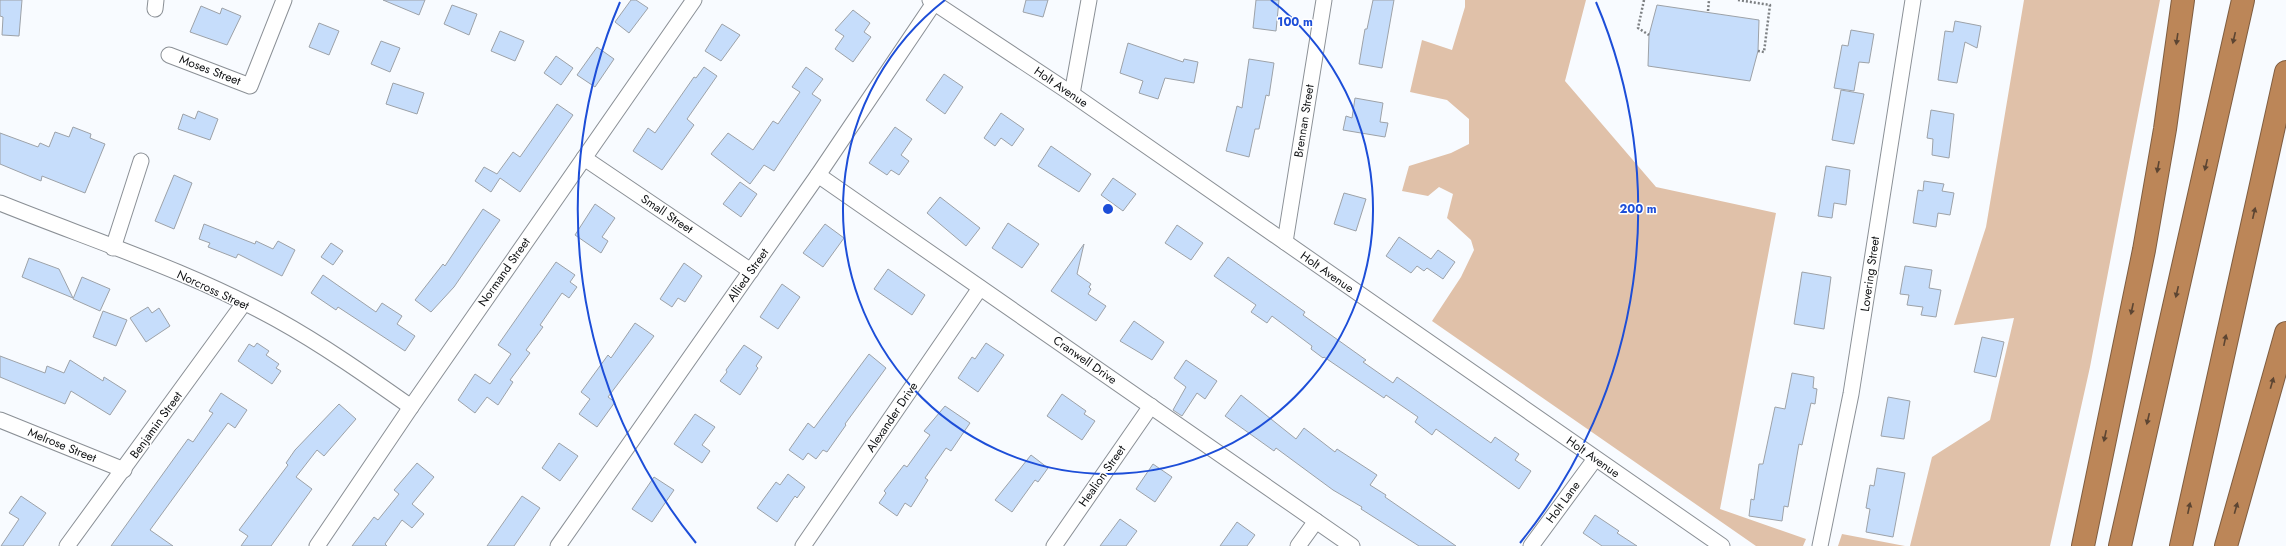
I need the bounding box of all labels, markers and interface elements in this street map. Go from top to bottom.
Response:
text: 100 m [1277,13,1313,31]
one-way arrow [2231,32,2237,44]
one-way arrow [2174,33,2181,45]
street label: Moses Street [177,50,243,90]
street label: Holt Avenue [1030,62,1092,112]
street label: Brennan Street [1289,83,1319,159]
one-way arrow [2202,159,2208,171]
one-way arrow [2155,161,2161,173]
street label: Small Street [637,190,697,238]
text: 200 m [1619,200,1657,218]
centre of rings [1101,202,1115,216]
one-way arrow [2251,206,2257,219]
street label: Normand Street [474,234,535,310]
street label: Lovering Street [1856,235,1884,313]
street label: Allied Street [723,244,773,305]
street label: Holt Avenue [1297,247,1357,297]
street label: Norcross Street [174,265,252,315]
one-way arrow [2173,286,2179,298]
one-way arrow [2128,303,2134,315]
street label: Cranwell Drive [1049,331,1121,389]
one-way arrow [2223,333,2229,346]
one-way arrow [2269,377,2275,389]
street label: Alexander Drive [862,378,922,456]
street label: Benjamin Street [126,388,187,462]
one-way arrow [2145,412,2151,425]
street label: Melrose Street [25,423,99,467]
one-way arrow [2102,430,2108,442]
street label: Holt Avenue [1563,432,1623,482]
street label: Healion Street [1074,441,1130,510]
street label: Holt Lane [1542,477,1584,527]
one-way arrow [2186,502,2192,514]
one-way arrow [2233,502,2239,514]

